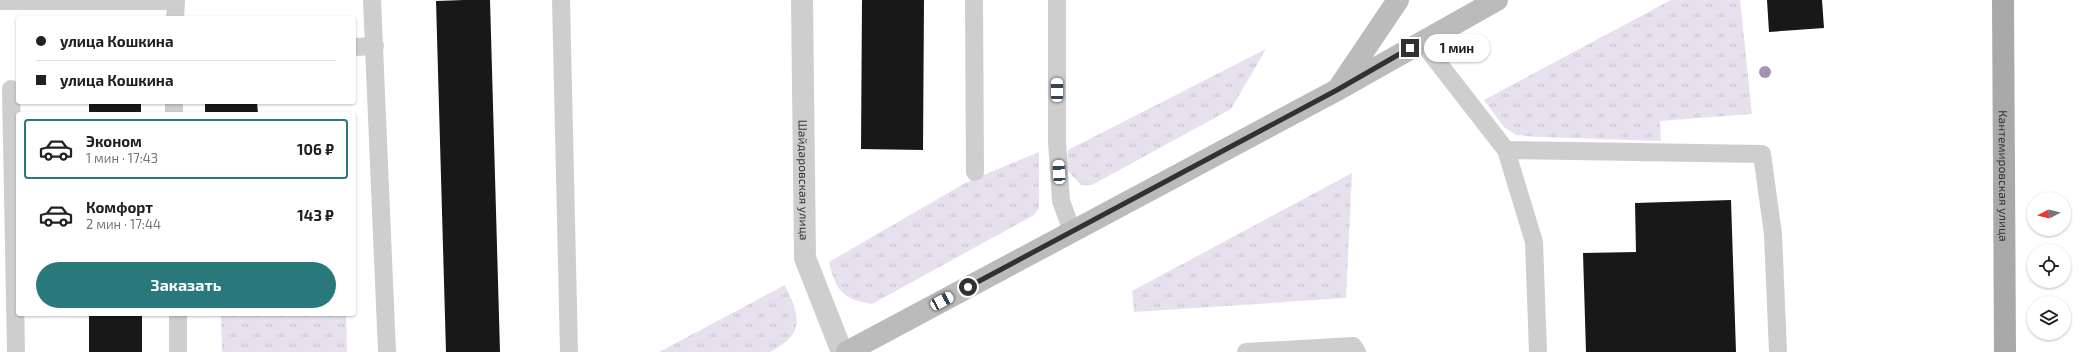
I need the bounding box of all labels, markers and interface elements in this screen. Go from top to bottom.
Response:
text: улица Кошкина [60,32,174,50]
callout: 1 мин [1424,34,1490,62]
route end [1401,39,1419,57]
text: 1 мин [1440,40,1474,56]
text: улица Кошкина [60,71,174,89]
car [1051,78,1063,102]
street label: Кантемировская улица [1996,110,2011,242]
street label: Шайдаровская улица [796,120,812,240]
icon: car [38,131,74,167]
text: Эконом [86,132,142,150]
text: 106 ₽ [297,140,334,158]
text: 1 мин · 17:43 [86,150,158,166]
car [1052,160,1066,184]
north arrow [2027,192,2071,236]
map controls [2027,192,2071,340]
icon: car [38,197,74,233]
text: Комфорт [86,198,153,216]
text: 143 ₽ [297,206,334,224]
text: 2 мин · 17:44 [86,216,161,232]
button: locate [2027,244,2071,288]
button: Заказать [36,262,336,308]
route start [959,278,977,296]
car [929,290,955,312]
button: layers [2027,296,2071,340]

